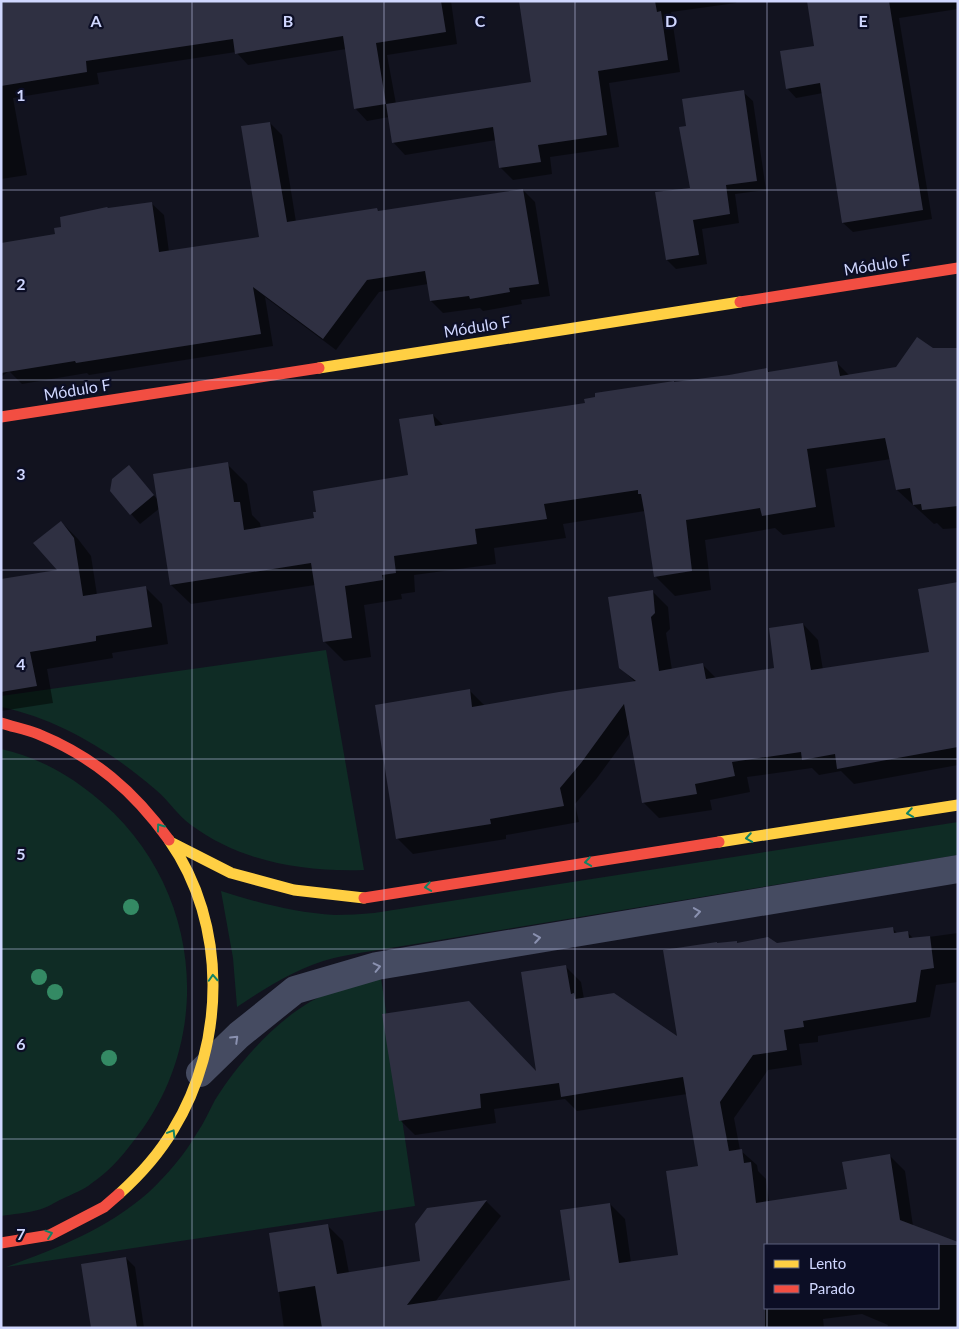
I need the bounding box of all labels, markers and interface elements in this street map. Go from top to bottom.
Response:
text: A [89,11,102,30]
text: B [283,11,293,30]
text: C [475,11,486,30]
text: D [665,11,677,30]
text: E [858,11,868,30]
text: 1 [16,85,26,104]
street label: Módulo F [842,249,912,279]
text: 2 [16,274,26,293]
street label: Módulo F [442,311,512,341]
street label: Módulo F [42,374,112,404]
text: 3 [16,464,26,483]
text: 4 [16,654,26,673]
one-way arrow [905,807,914,817]
one-way arrow [157,823,166,833]
one-way arrow [745,832,753,842]
text: 5 [16,844,26,863]
one-way arrow [584,857,593,867]
one-way arrow [424,882,432,892]
one-way arrow [693,907,701,917]
one-way arrow [532,934,541,944]
one-way arrow [372,962,381,973]
one-way arrow [207,974,218,982]
text: 6 [16,1034,26,1053]
one-way arrow [229,1036,238,1045]
one-way arrow [165,1129,175,1138]
text: 7 [16,1224,26,1243]
one-way arrow [44,1229,53,1239]
legend [764,1244,939,1309]
text: Lento [809,1254,846,1272]
text: Parado [809,1279,855,1297]

